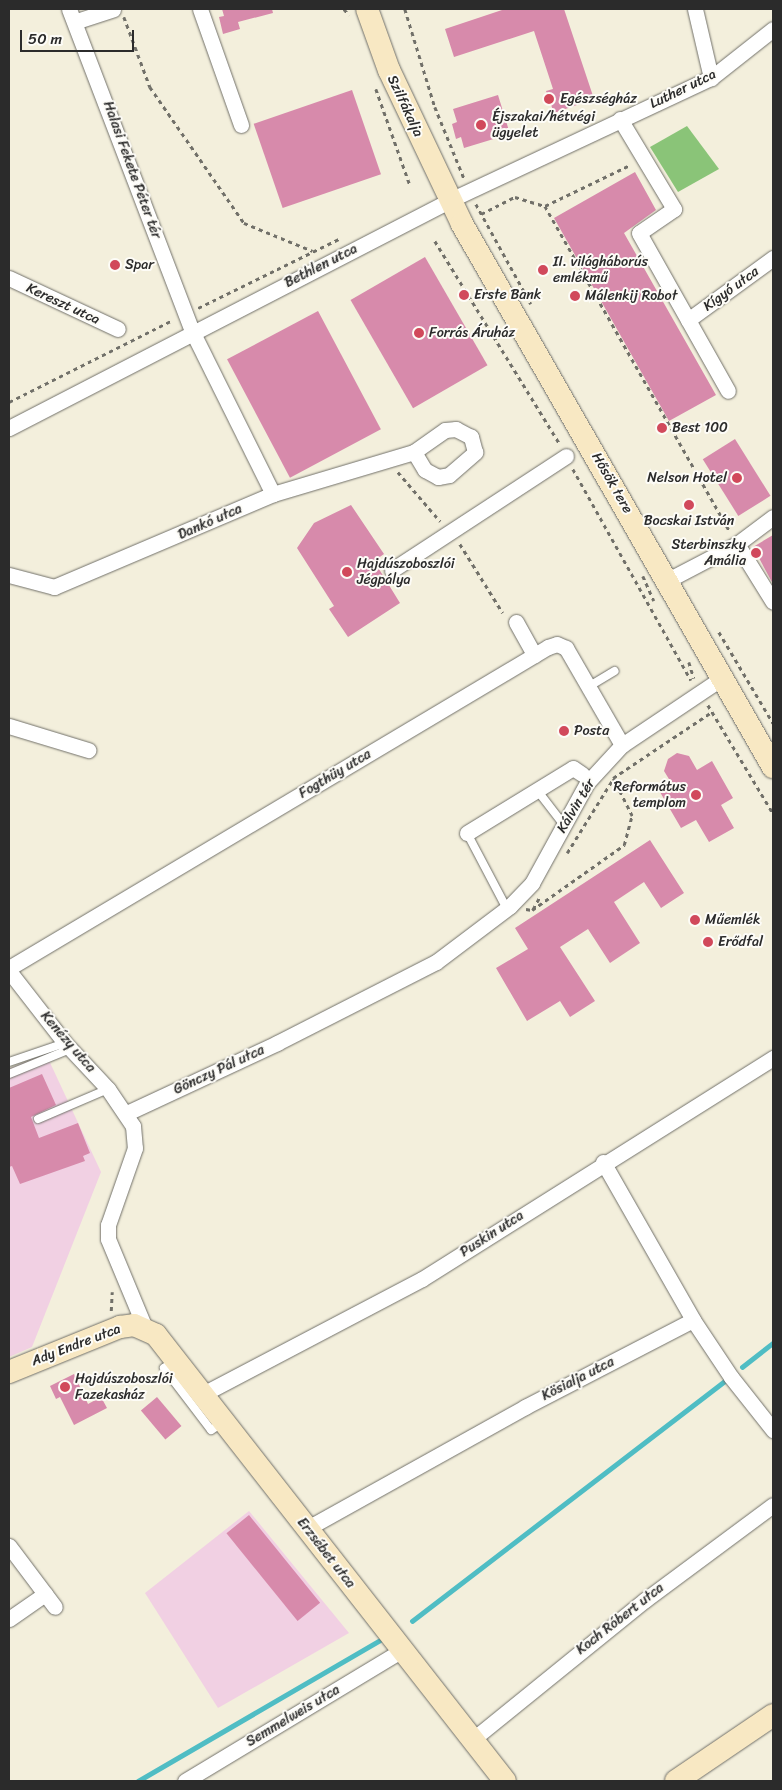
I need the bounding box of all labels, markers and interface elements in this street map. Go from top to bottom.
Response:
scale bar [22,20,136,52]
text: 50 m [28,26,62,52]
street label: Luther utca [647,66,719,112]
street label: Szilfákalja [383,73,427,139]
place label: Egészségház [560,91,637,107]
marker: Egészségház [542,92,556,106]
street label: Halasi Fekete Péter tér [99,99,165,241]
place label: Éjszakai/hétvégi ügyelet [492,109,595,142]
marker: Éjszakai/hétvégi ügyelet [474,118,488,132]
street label: Bethlen utca [282,240,360,292]
place label: II. világháborús emlékmű [553,254,648,286]
place label: Spar [125,257,154,273]
marker: Spar [109,259,121,271]
street label: Kígyó utca [700,263,762,315]
marker: II. világháborús emlékmű [537,264,549,276]
street label: Kereszt utca [24,280,102,328]
place label: Erste Bank [474,287,541,303]
place label: Málenkij Robot [585,288,678,304]
marker: Erste Bank [458,289,470,301]
marker: Málenkij Robot [569,290,581,302]
place label: Forrás Áruház [429,325,515,341]
marker: Forrás Áruház [413,327,425,339]
place label: Best 100 [672,420,728,436]
marker: Best 100 [656,422,668,434]
street label: Hősök tere [588,449,636,517]
place label: Nelson Hotel [647,470,727,486]
marker: Nelson Hotel [731,472,743,484]
marker: Bocskai István [683,499,695,511]
street label: Dankó utca [175,500,245,544]
place label: Bocskai István [644,513,734,529]
place label: Sterbinszky Amália [671,537,746,570]
marker: Sterbinszky Amália [750,547,762,559]
place label: Hajdúszoboszlói Jégpálya [357,556,455,588]
marker: Hajdúszoboszlói Jégpálya [341,566,353,578]
place label: Posta [574,723,609,739]
marker: Posta [558,725,570,737]
street label: Fogthüy utca [296,746,374,802]
street label: Kálvin tér [553,776,599,836]
place label: Református templom [613,779,686,812]
marker: Református templom [690,789,702,801]
place label: Műemlék [705,912,760,928]
marker: Műemlék [689,914,701,926]
place label: Erődfal [718,934,763,950]
marker: Erődfal [702,936,714,948]
street label: Kenézy utca [37,1008,99,1076]
street label: Gönczy Pál utca [171,1042,267,1098]
street label: Puskin utca [457,1207,527,1261]
street label: Ady Endre utca [29,1320,123,1370]
street label: Kösialja utca [539,1354,617,1404]
place label: Hajdúszoboszlói Fazekasház [75,1371,173,1404]
marker: Hajdúszoboszlói Fazekasház [59,1381,71,1393]
street label: Erzsébet utca [293,1514,359,1592]
street label: Koch Róbert utca [573,1580,667,1658]
street label: Semmelweis utca [243,1681,343,1751]

